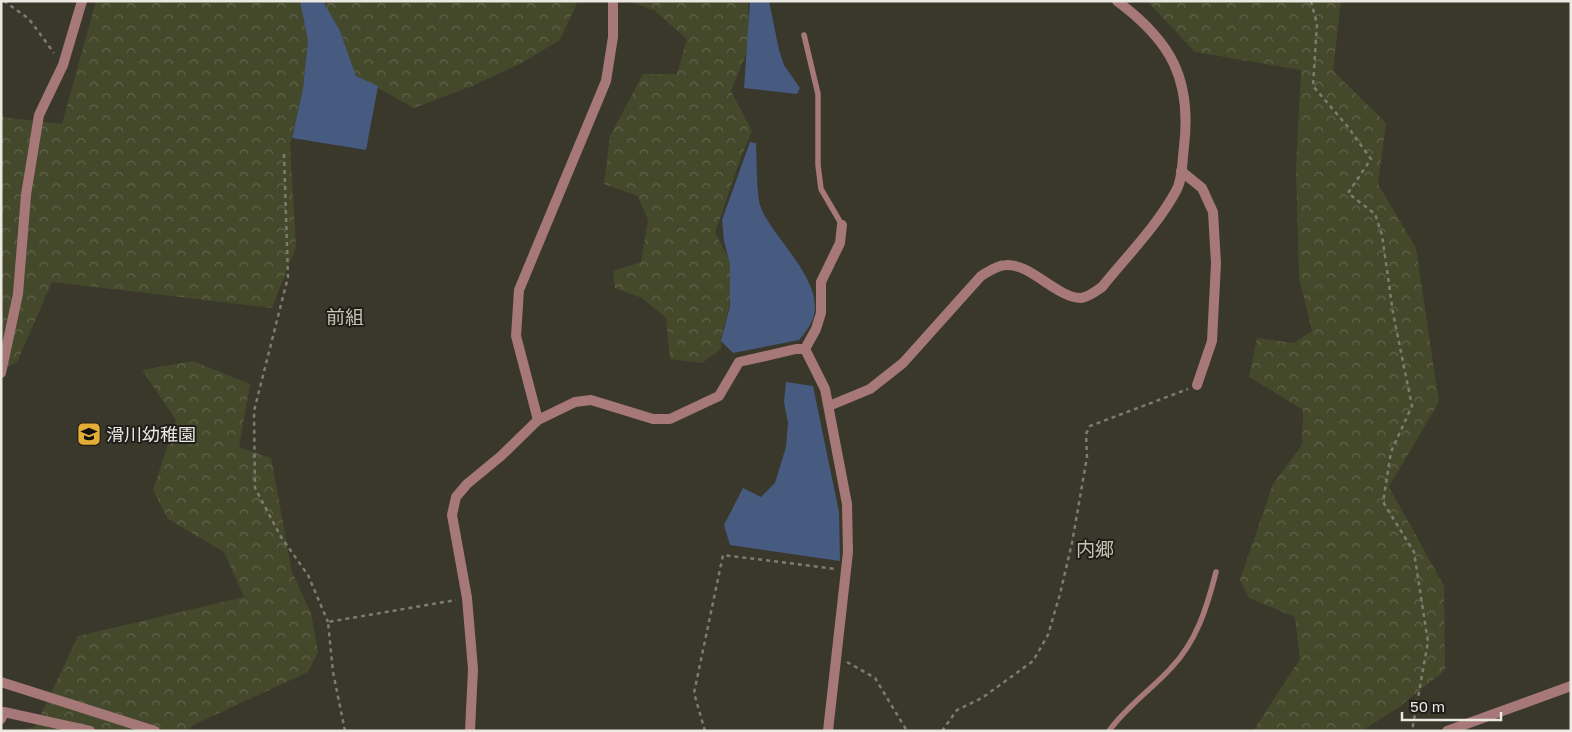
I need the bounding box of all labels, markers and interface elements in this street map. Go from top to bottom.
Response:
district label: 前組 [326,305,364,328]
school or university icon: 滑川幼稚園 [76,421,102,447]
place label: 滑川幼稚園 [106,423,196,445]
district label: 内郷 [1076,537,1114,560]
scale bar [1402,690,1501,722]
text: 50 m [1410,697,1445,715]

